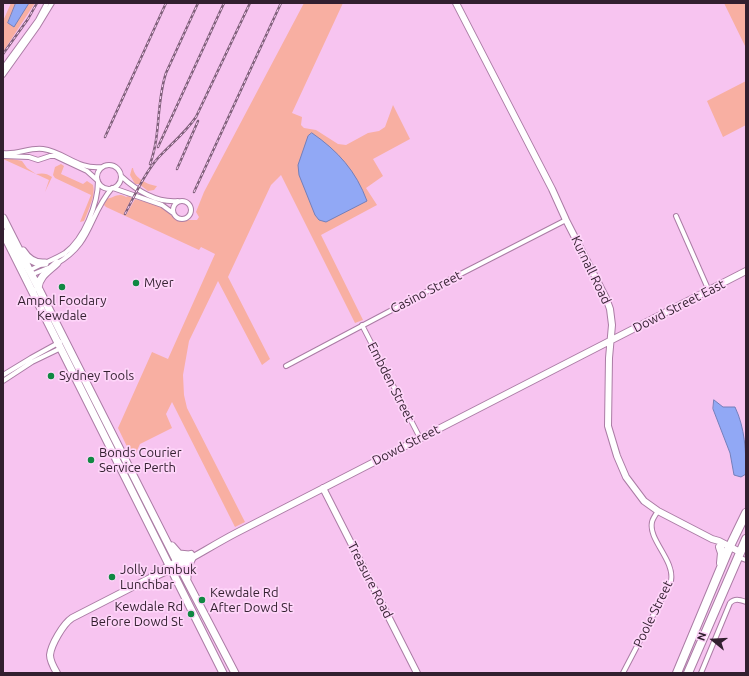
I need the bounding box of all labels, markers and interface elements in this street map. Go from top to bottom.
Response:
street label: Kurnall Road [568,233,614,307]
street label: Casino Street [388,267,464,317]
place label: Myer [144,275,174,291]
street label: Dowd Street East [630,276,728,336]
marker: Myer [131,278,141,288]
marker: Ampol Foodary Kewdale [57,282,67,292]
place label: Ampol Foodary Kewdale [17,293,107,324]
street label: Embden Street [364,339,418,425]
place label: Sydney Tools [59,368,134,384]
marker: Sydney Tools [46,371,56,381]
street label: Dowd Street [370,421,442,469]
place label: Bonds Courier Service Perth [99,445,182,476]
marker: Bonds Courier Service Perth [86,455,96,465]
street label: Treasure Road [344,539,396,621]
place label: Jolly Jumbuk Lunchbar [120,562,197,593]
marker: Jolly Jumbuk Lunchbar [107,572,117,582]
street label: Poole Street [630,578,676,650]
place label: Kewdale Rd After Dowd St [210,585,293,616]
marker: Kewdale Rd After Dowd St [197,595,207,605]
place label: Kewdale Rd Before Dowd St [91,599,183,630]
marker: Kewdale Rd Before Dowd St [186,609,196,619]
north arrow [693,620,733,660]
text: N [695,631,709,642]

